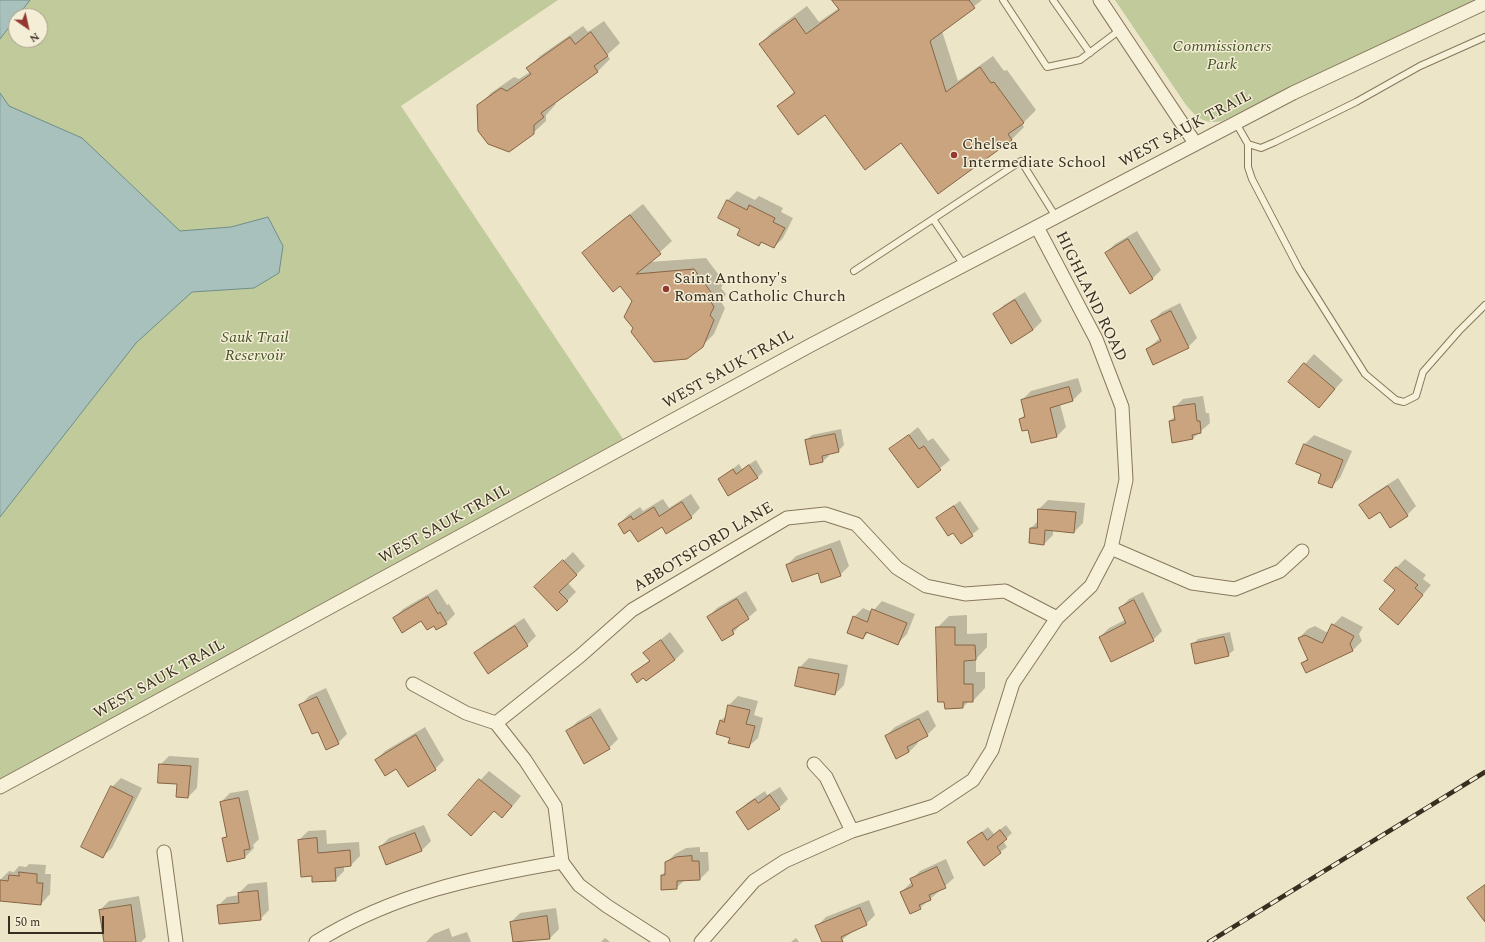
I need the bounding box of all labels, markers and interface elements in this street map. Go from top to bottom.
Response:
north arrow [8,8,48,48]
text: N [26,28,43,47]
park label: Commissioners Park [1173,38,1271,76]
street label: WEST SAUK TRAIL [1116,87,1256,173]
place label: Chelsea Intermediate School [962,136,1106,174]
marker: Chelsea Intermediate School [949,150,959,160]
street label: HIGHLAND ROAD [1050,229,1130,365]
place label: Saint Anthony's Roman Catholic Church [674,270,846,308]
marker: Saint Anthony's Roman Catholic Church [661,284,671,294]
street label: WEST SAUK TRAIL [660,326,798,414]
park label: Sauk Trail Reservoir [221,329,289,367]
street label: WEST SAUK TRAIL [376,481,514,569]
street label: ABBOTSFORD LANE [631,499,777,597]
street label: WEST SAUK TRAIL [91,636,229,724]
scale bar [10,908,106,934]
text: 50 m [15,913,40,932]

